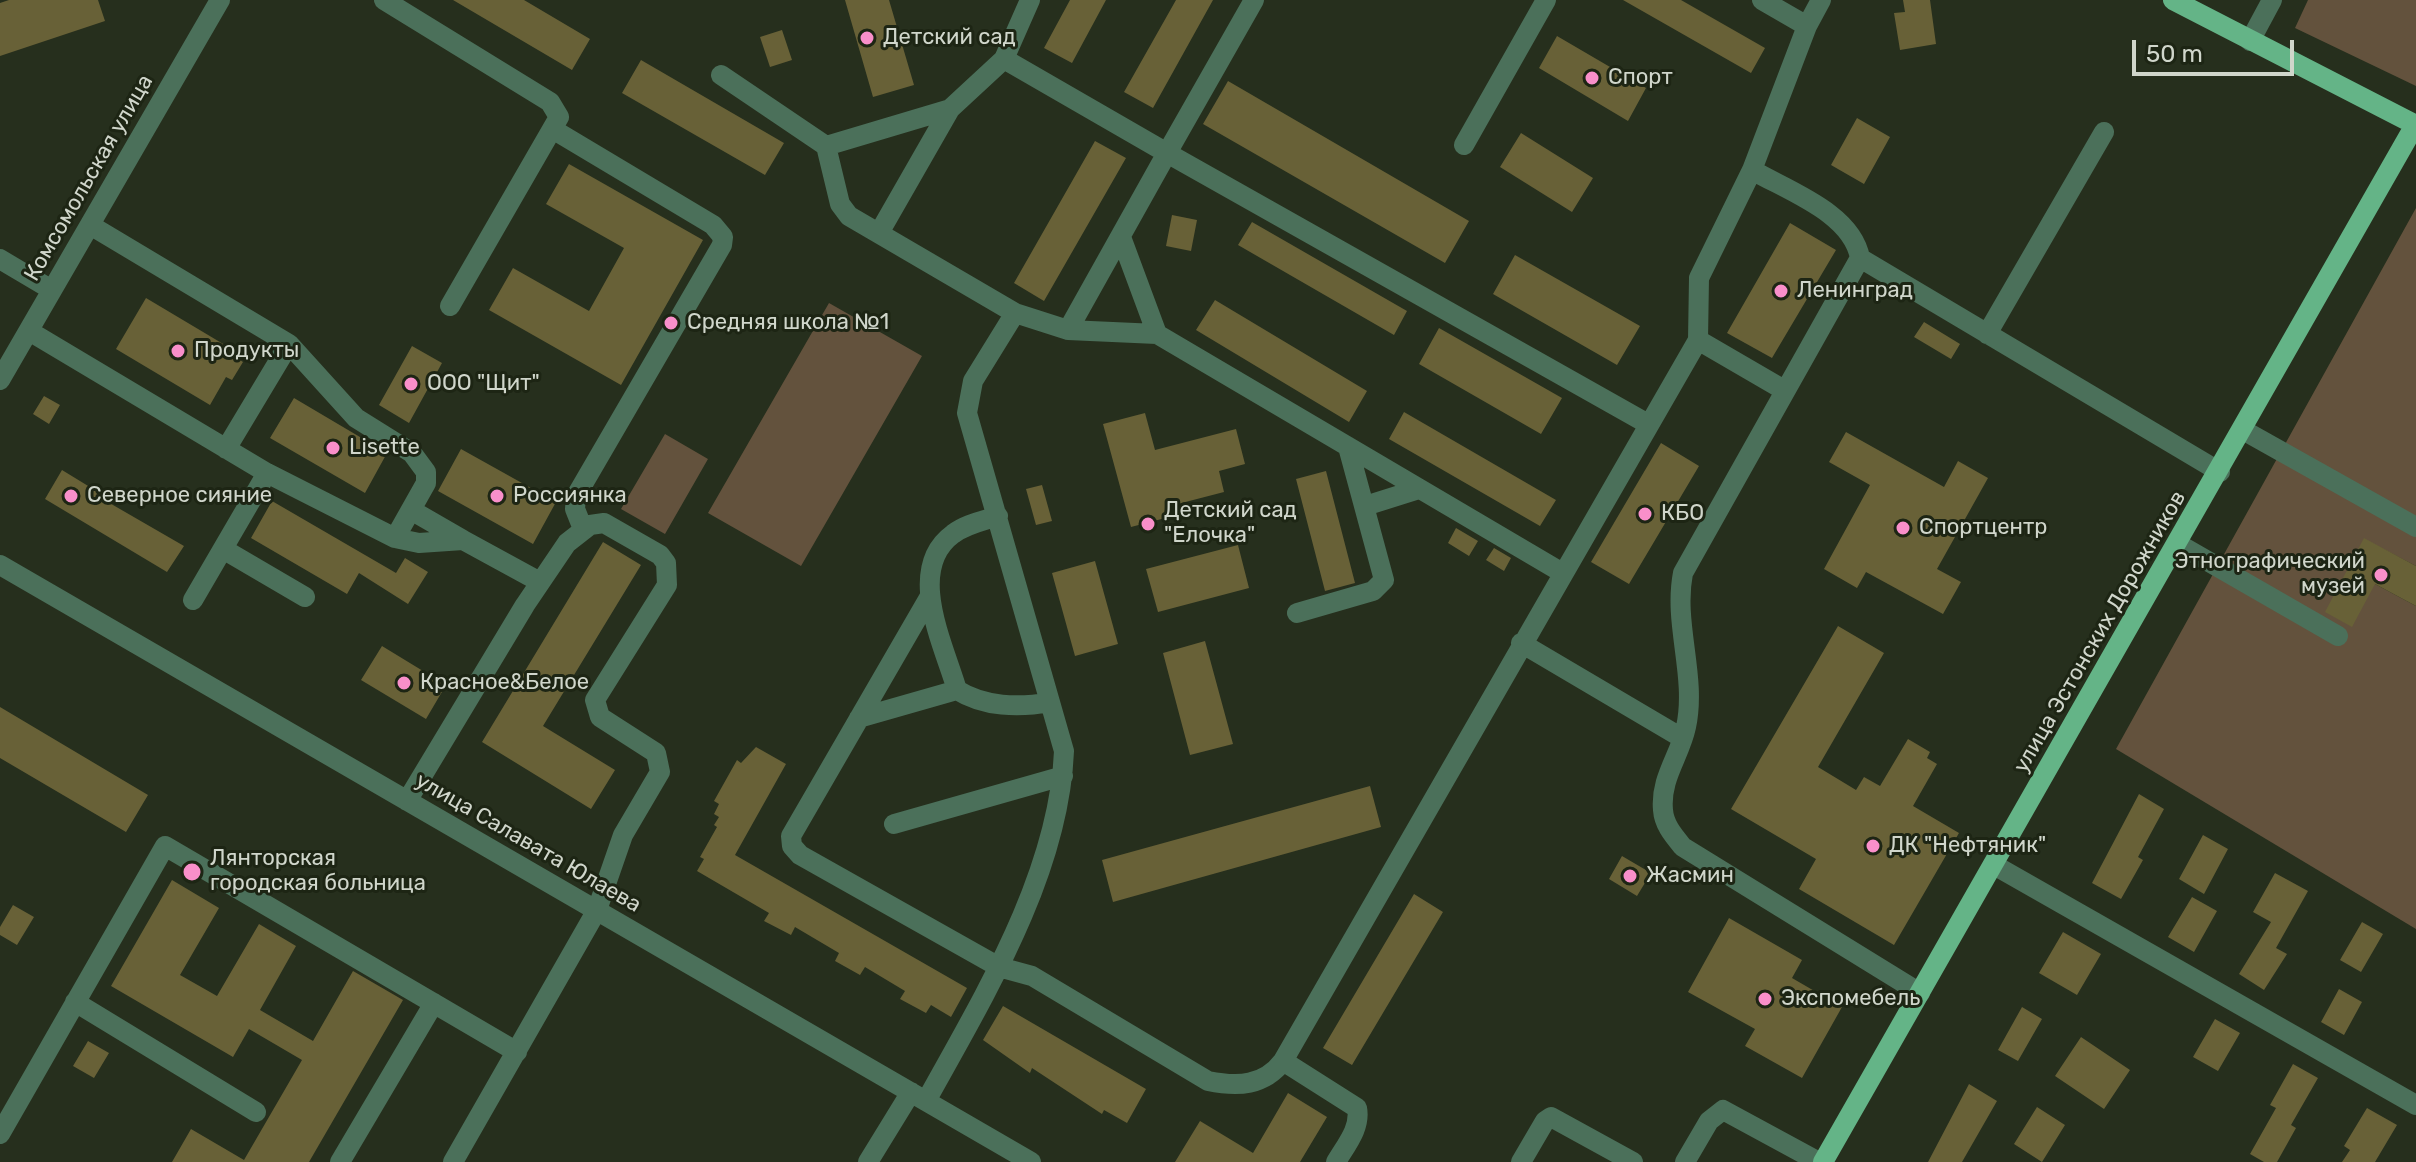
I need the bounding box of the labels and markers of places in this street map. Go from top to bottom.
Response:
place label: Детский сад [883,25,1016,51]
marker: Детский сад [858,29,876,47]
place label: Спорт [1608,65,1673,91]
marker: Спорт [1583,69,1601,87]
place label: Ленинград [1797,278,1913,304]
marker: Ленинград [1772,282,1790,300]
place label: Средняя школа №1 [687,310,889,336]
marker: Средняя школа №1 [662,314,680,332]
place label: Продукты [194,338,299,364]
marker: Продукты [169,342,187,360]
place label: ООО "Щит" [427,371,540,397]
marker: ООО "Щит" [402,375,420,393]
place label: Lisette [349,435,420,461]
marker: Lisette [324,439,342,457]
place label: Северное сияние [87,483,272,509]
place label: Россиянка [513,483,627,509]
marker: Северное сияние [62,487,80,505]
marker: Россиянка [488,487,506,505]
place label: Детский сад "Елочка" [1164,498,1297,550]
place label: КБО [1661,501,1704,527]
marker: КБО [1636,505,1654,523]
marker: Детский сад "Елочка" [1139,515,1157,533]
place label: Спортцентр [1919,515,2047,541]
marker: Спортцентр [1894,519,1912,537]
place label: Этнографический музей [2175,549,2365,600]
marker: Этнографический музей [2372,566,2390,584]
place label: Красное&Белое [420,670,589,696]
marker: Красное&Белое [395,674,413,692]
place label: ДК "Нефтяник" [1889,833,2046,859]
marker: ДК "Нефтяник" [1864,837,1882,855]
place label: Лянторская городская больница [210,846,426,898]
marker: Лянторская городская больница [181,861,203,883]
place label: Жасмин [1646,863,1734,889]
marker: Жасмин [1621,867,1639,885]
place label: Экспомебель [1781,986,1920,1012]
marker: Экспомебель [1756,990,1774,1008]

